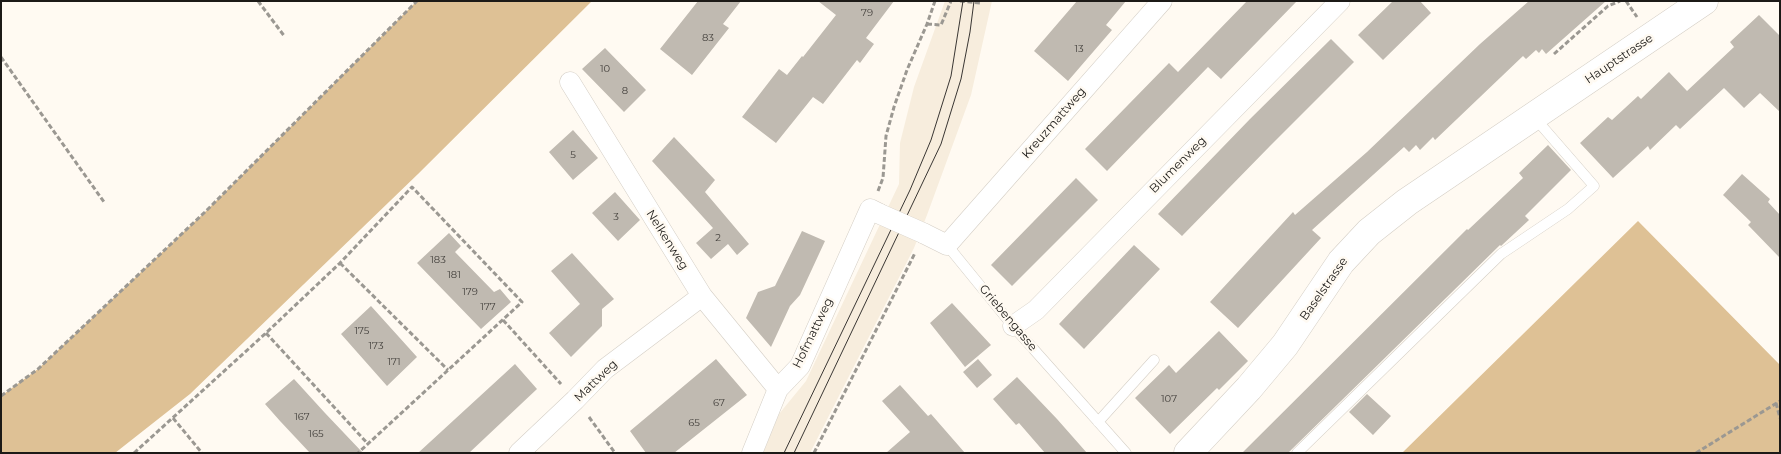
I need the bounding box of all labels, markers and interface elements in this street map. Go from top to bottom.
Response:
house number: 79 [861,7,873,19]
street label: Hauptstrasse [1582,31,1656,87]
house number: 83 [702,32,714,44]
house number: 13 [1074,43,1084,55]
house number: 10 [600,63,610,75]
street label: Kreuzmattweg [1019,84,1089,162]
house number: 8 [622,85,628,97]
street label: Blumenweg [1147,134,1209,196]
house number: 5 [570,149,576,161]
street label: Nelkenweg [643,207,691,273]
house number: 3 [613,211,619,223]
house number: 2 [715,232,721,244]
house number: 183 [430,254,446,266]
street label: Baselstrasse [1297,255,1351,323]
house number: 181 [447,269,461,281]
street label: Griebengasse [976,282,1040,354]
house number: 179 [462,286,478,298]
street label: Hofmattweg [790,295,836,371]
house number: 177 [480,301,496,313]
house number: 175 [355,325,369,337]
house number: 173 [368,340,384,352]
house number: 171 [387,356,401,368]
street label: Mattweg [572,357,620,405]
house number: 107 [1161,393,1177,405]
house number: 67 [713,397,725,409]
house number: 167 [294,411,310,423]
house number: 65 [688,417,700,429]
house number: 165 [308,428,324,440]

